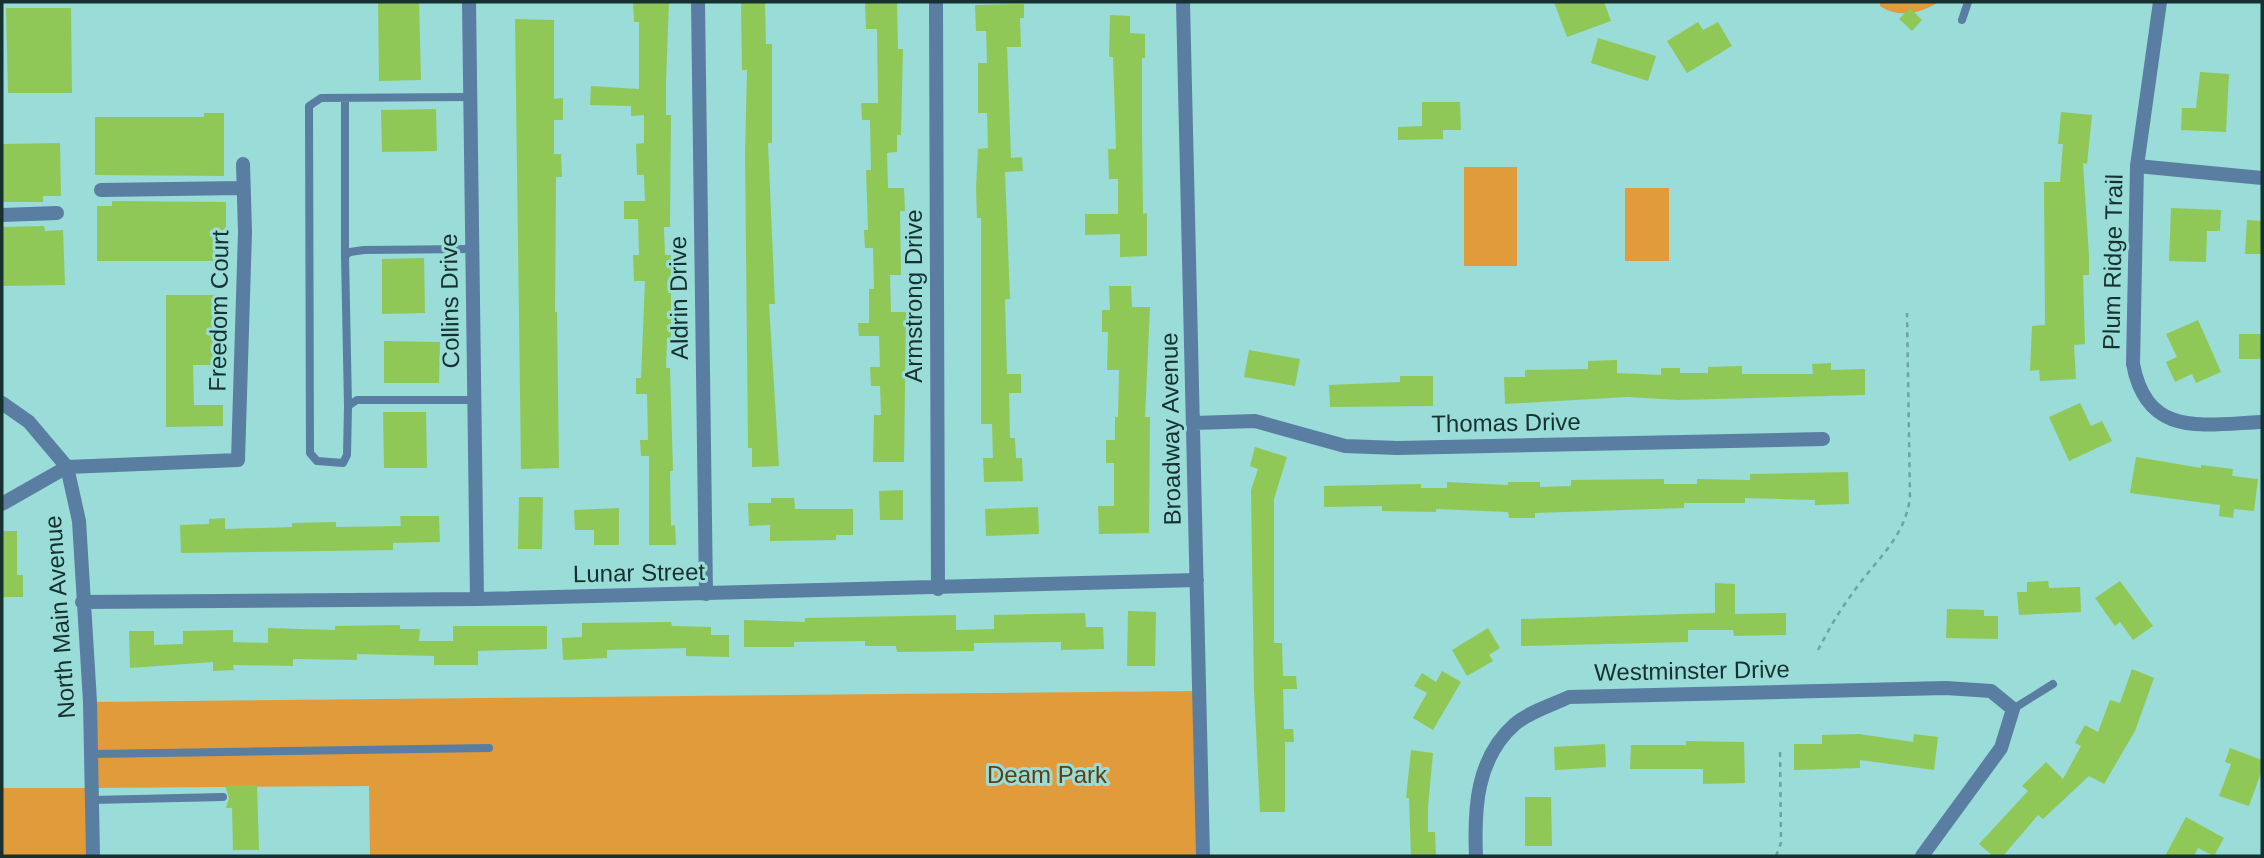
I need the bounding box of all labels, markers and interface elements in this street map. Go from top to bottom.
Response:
street label: Plum Ridge Trail [2097,174,2128,350]
street label: Armstrong Drive [900,209,927,383]
street label: Freedom Court [204,230,233,392]
street label: Collins Drive [435,233,464,369]
street label: Aldrin Drive [664,236,693,360]
street label: Broadway Avenue [1155,332,1186,526]
street label: Thomas Drive [1431,408,1581,437]
street label: North Main Avenue [39,514,80,720]
street label: Lunar Street [573,558,706,587]
street label: Westminster Drive [1594,655,1790,686]
park label: Deam Park [987,761,1108,788]

